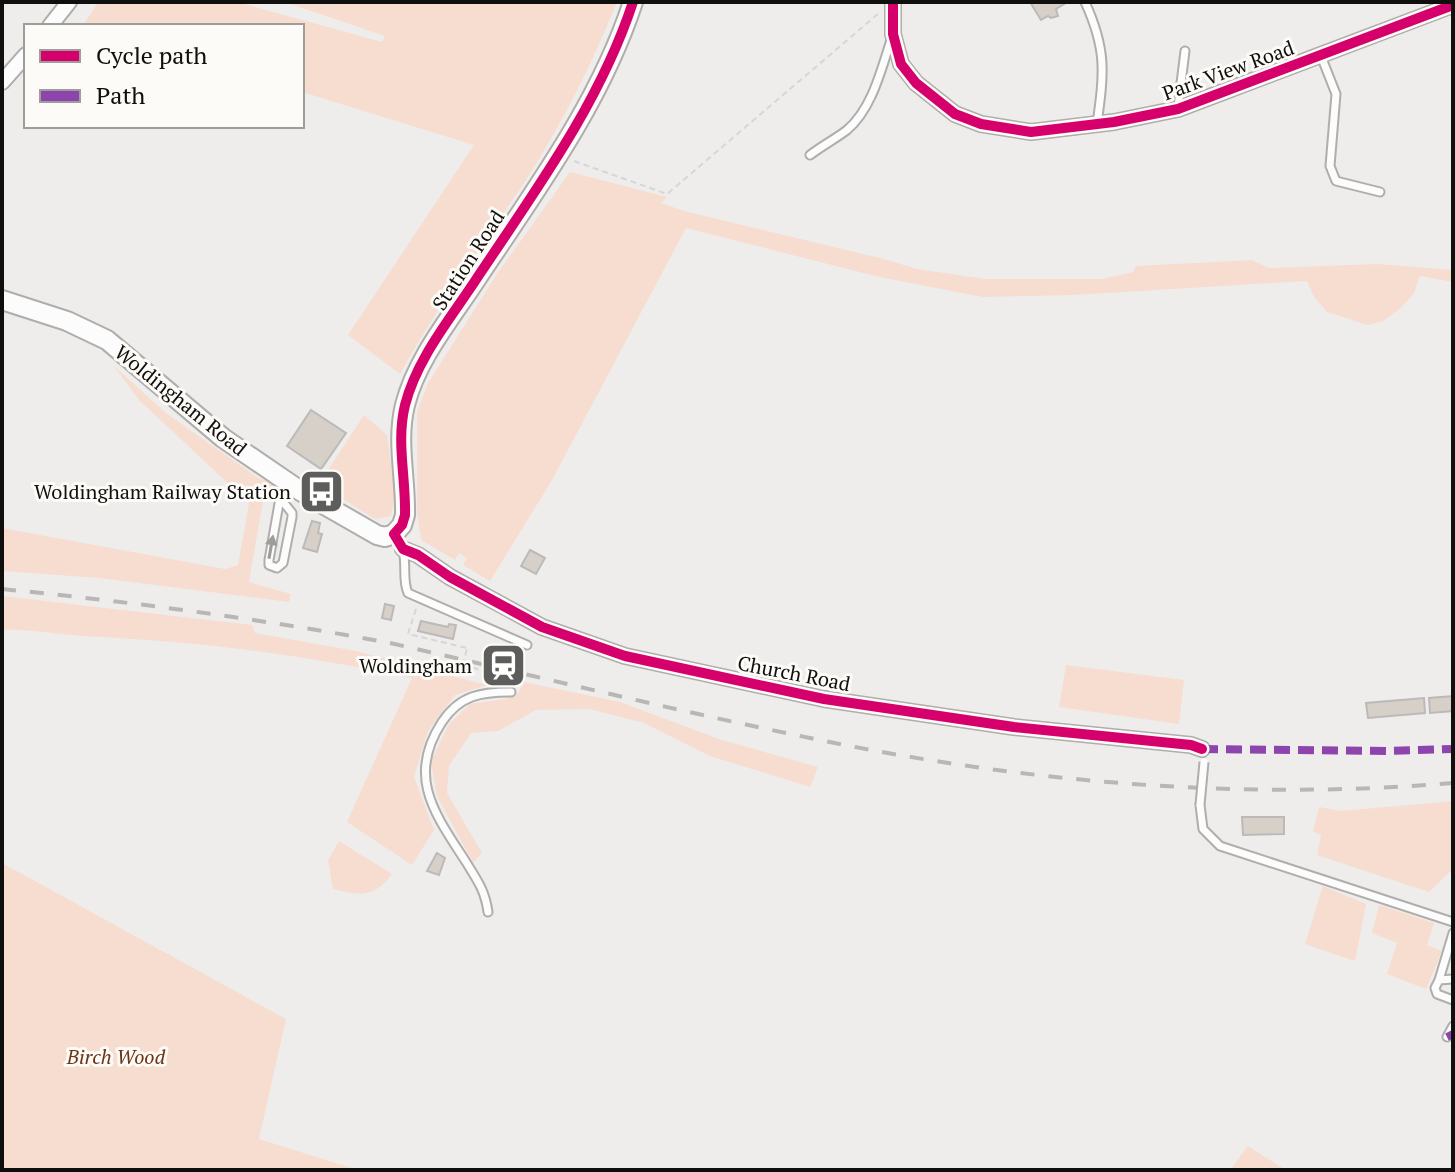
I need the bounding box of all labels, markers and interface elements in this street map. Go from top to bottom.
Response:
legend [24,24,304,128]
street label: Park View Road [1159,34,1297,106]
text: Cycle path [96,39,207,71]
text: Path [96,79,145,111]
street label: Station Road [426,205,510,315]
street label: Woldingham Road [109,338,253,462]
bus stop icon: Woldingham Railway Station [298,467,346,515]
place label: Woldingham Railway Station [34,478,291,505]
one-way arrow [265,534,277,559]
station icon: Woldingham [479,641,527,689]
street label: Church Road [735,649,853,697]
place label: Woldingham [359,652,472,679]
park label: Birch Wood [66,1043,165,1070]

